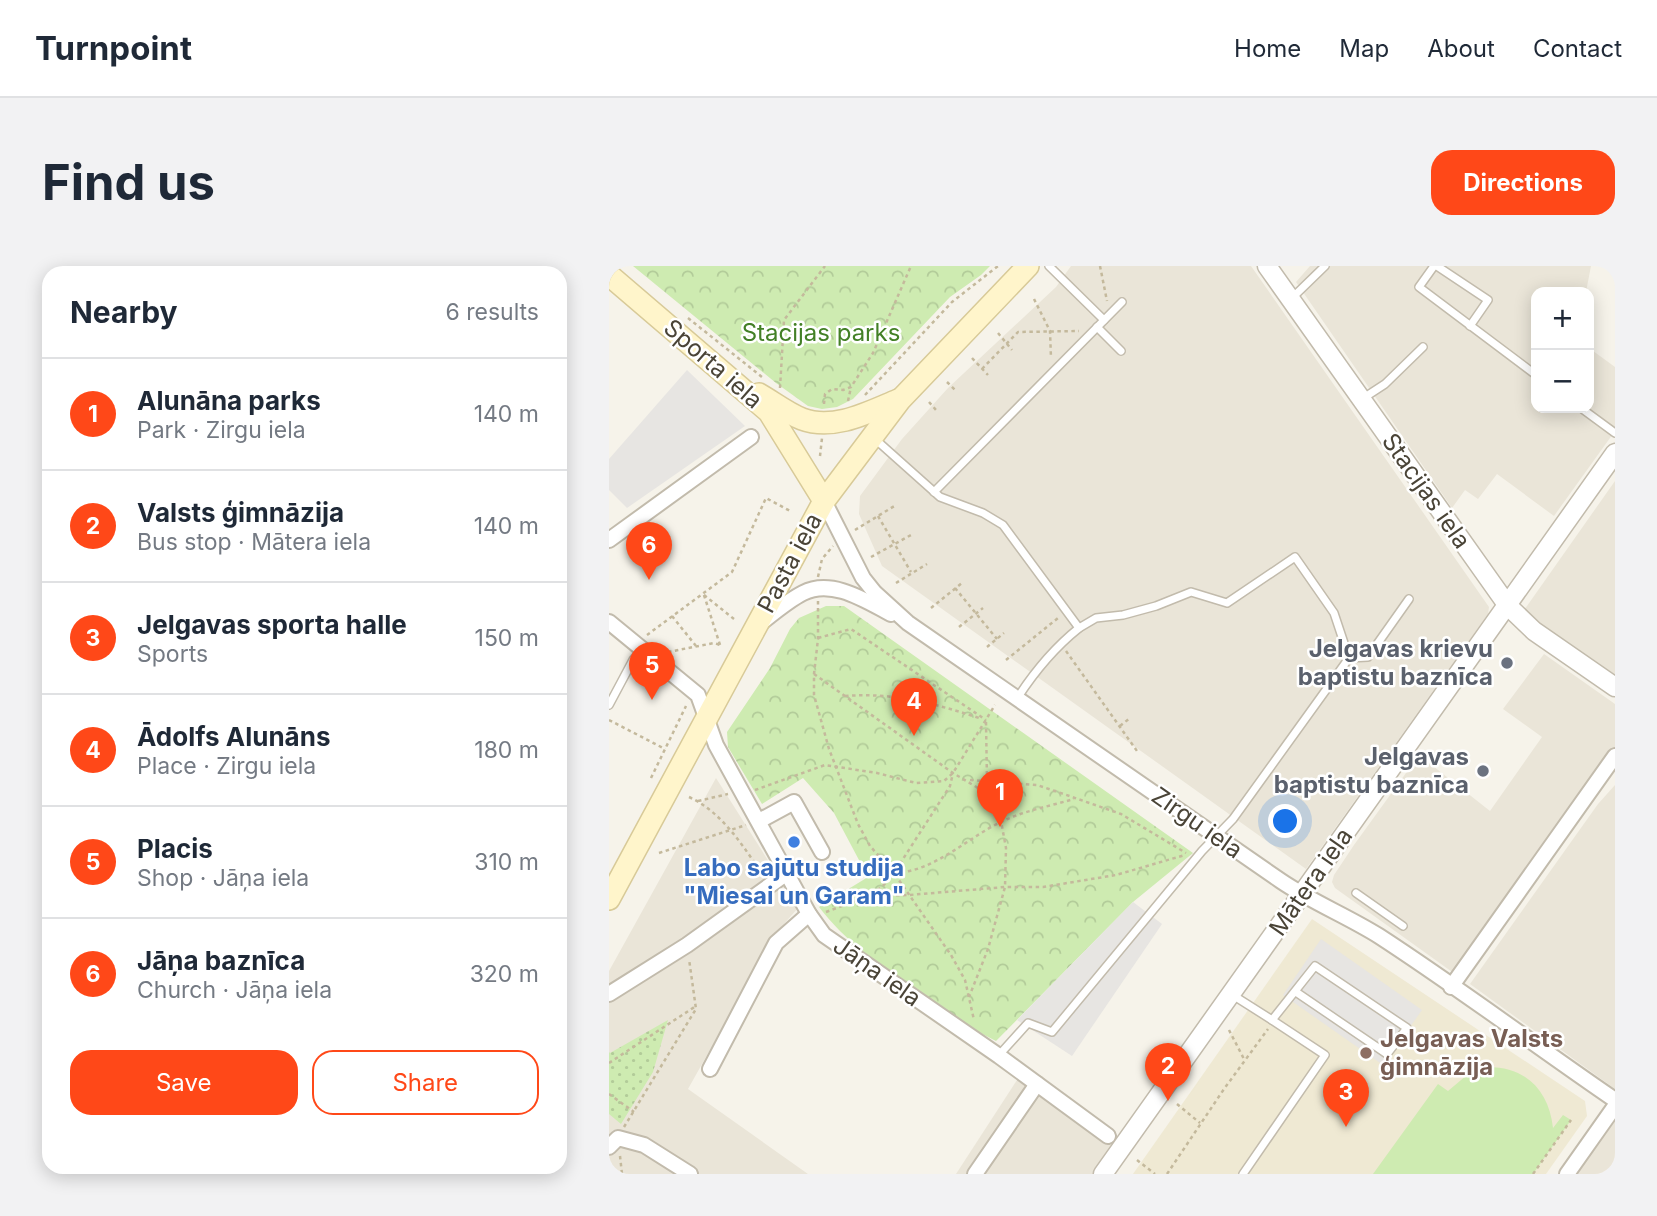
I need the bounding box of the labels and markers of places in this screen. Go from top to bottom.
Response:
pin: 6 [626,522,672,580]
place label: Jelgavas krievu baptistu baznīca [1298,634,1493,691]
pin: 5 [629,642,675,700]
marker: Jelgavas krievu baptistu baznīca [1499,655,1515,671]
pin: 4 [891,678,937,736]
place label: Jelgavas baptistu baznīca [1274,742,1469,799]
marker: Jelgavas baptistu baznīca [1475,763,1491,779]
pin: 1 [977,769,1023,827]
marker: Labo sajūtu studija "Miesai un Garam" [786,834,802,850]
place label: Labo sajūtu studija "Miesai un Garam" [683,853,905,910]
place label: Jelgavas Valsts ģimnāzija [1380,1024,1563,1081]
pin: 2 [1145,1043,1191,1101]
marker: Jelgavas Valsts ģimnāzija [1358,1045,1374,1061]
pin: 3 [1323,1069,1369,1127]

